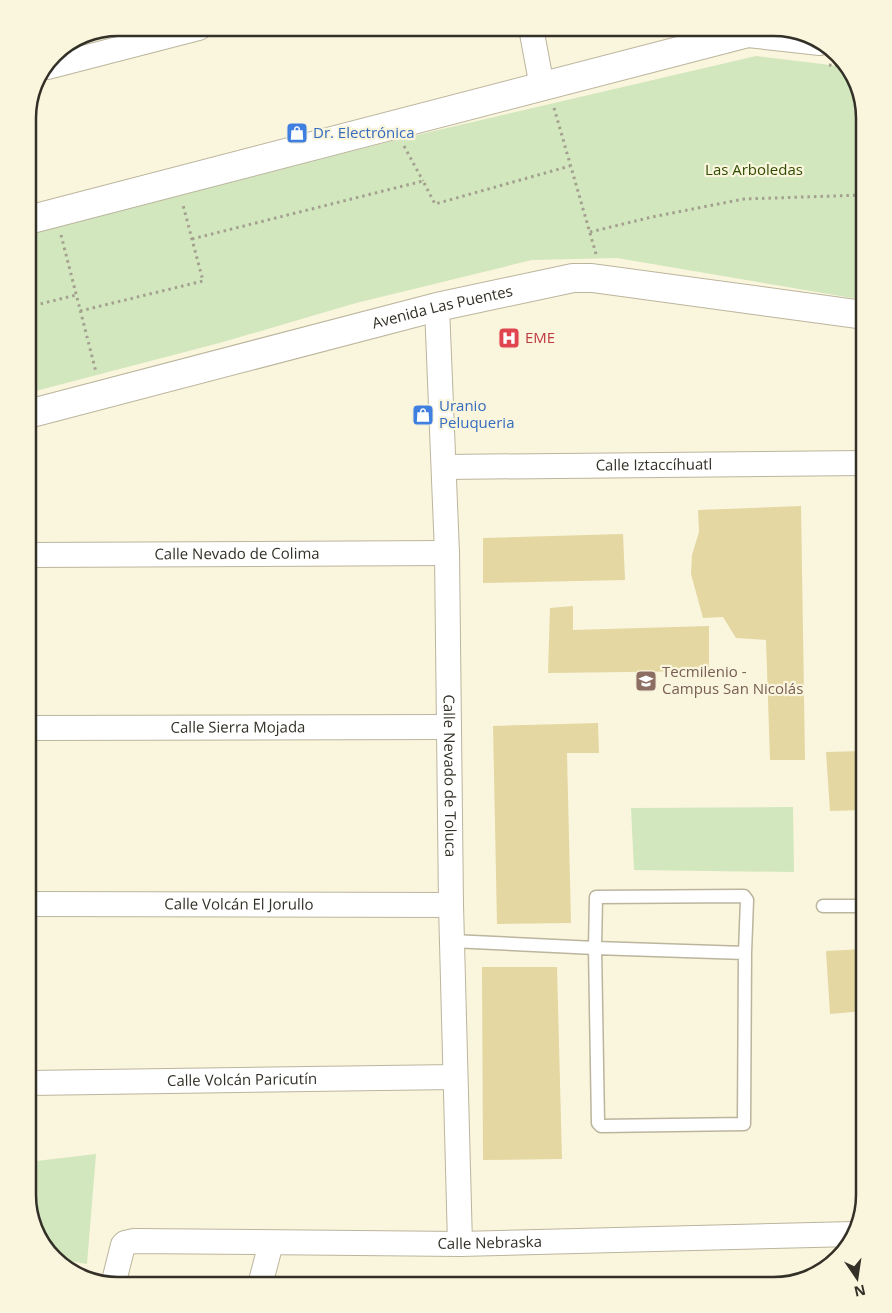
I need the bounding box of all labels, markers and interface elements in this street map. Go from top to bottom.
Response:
shop icon: Dr. Electrónica [285,121,309,145]
place label: Dr. Electrónica [313,122,415,142]
park label: Las Arboledas [705,159,803,179]
street label: Avenida Las Puentes [370,280,514,333]
hospital icon: EME [497,326,521,350]
place label: EME [525,327,555,347]
place label: Uranio Peluqueria [439,395,514,432]
shop icon: Uranio Peluqueria [411,403,435,427]
street label: Calle Iztaccíhuatl [596,453,712,475]
street label: Calle Nevado de Colima [154,543,320,563]
place label: Tecmilenio - Campus San Nicolás [662,661,803,698]
school or university icon: Tecmilenio - Campus San Nicolás [634,669,658,693]
street label: Calle Nevado de Toluca [440,694,461,857]
street label: Calle Sierra Mojada [171,716,305,737]
street label: Calle Volcán El Jorullo [164,893,314,914]
street label: Calle Volcán Paricutín [167,1068,317,1090]
street label: Calle Nebraska [437,1231,542,1253]
north arrow [832,1253,882,1303]
text: N [852,1281,868,1302]

